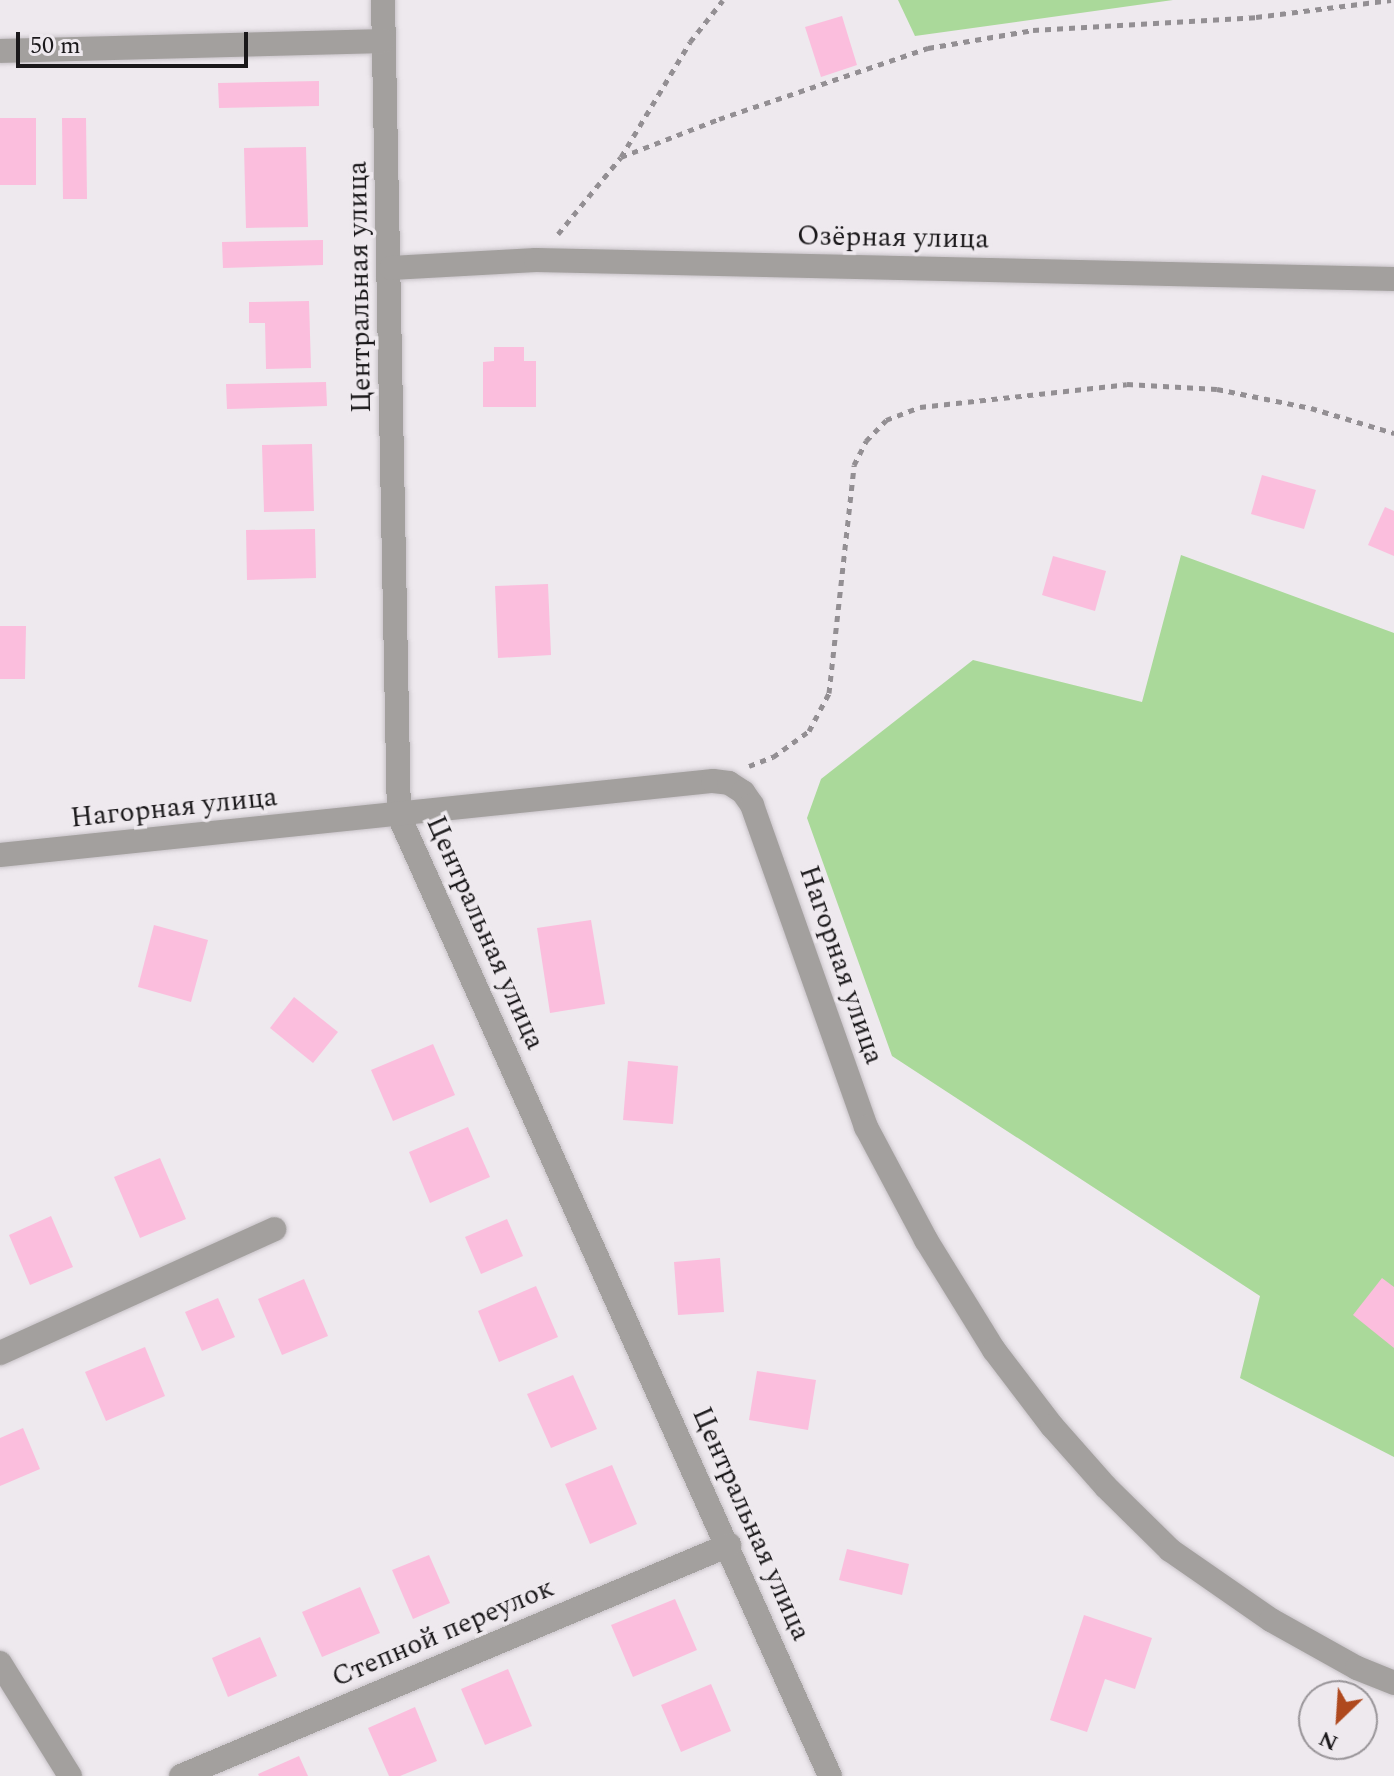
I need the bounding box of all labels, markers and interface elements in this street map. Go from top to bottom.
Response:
scale bar [20,16,252,66]
text: 50 m [30,28,81,64]
street label: Центральная улица [341,161,379,413]
street label: Озёрная улица [797,220,989,256]
street label: Нагорная улица [69,780,279,836]
street label: Центральная улица [418,811,552,1055]
street label: Нагорная улица [791,861,891,1069]
street label: Центральная улица [684,1402,818,1646]
street label: Степной переулок [327,1571,559,1695]
north arrow [1298,1680,1378,1760]
text: N [1313,1722,1344,1759]

